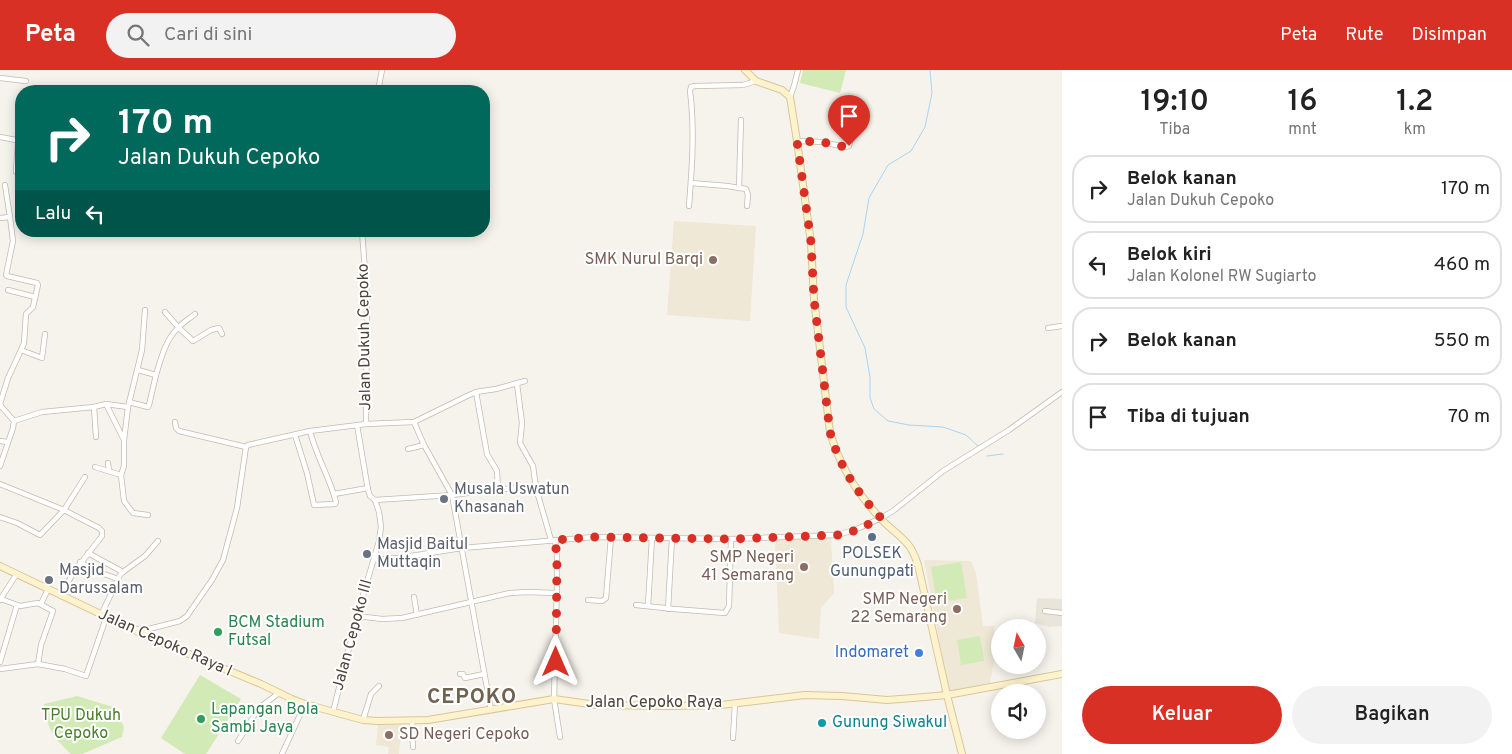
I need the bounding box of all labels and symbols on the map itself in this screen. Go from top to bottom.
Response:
pin [828,95,870,146]
place label: SMK Nurul Barqi [585,250,703,270]
marker: SMK Nurul Barqi [707,254,719,266]
street label: Jalan Dukuh Cepoko [354,263,376,411]
place label: Musala Uswatun Khasanah [454,480,569,518]
marker: Musala Uswatun Khasanah [438,493,450,505]
marker: POLSEK Gunungpati [866,531,878,543]
place label: Masjid Baitul Muttaqin [377,535,468,573]
place label: POLSEK Gunungpati [830,544,914,582]
marker: Masjid Baitul Muttaqin [361,548,373,560]
place label: SMP Negeri 41 Semarang [701,548,794,586]
place label: Masjid Darussalam [59,561,143,599]
marker: SMP Negeri 41 Semarang [798,561,810,573]
marker: Masjid Darussalam [43,574,55,586]
street label: Jalan Cepoko III [329,577,377,693]
place label: SMP Negeri 22 Semarang [851,590,947,628]
marker: SMP Negeri 22 Semarang [951,603,963,615]
street label: Jalan Cepoko Raya I [95,604,235,682]
place label: BCM Stadium Futsal [228,613,325,651]
north arrow [991,619,1046,674]
marker: BCM Stadium Futsal [212,626,224,638]
position arrow [529,635,581,687]
place label: Indomaret [835,643,909,663]
marker: Indomaret [913,647,925,659]
district label: CEPOKO [427,684,517,711]
street label: Jalan Cepoko Raya [586,693,722,713]
place label: Lapangan Bola Sambi Jaya [211,700,318,738]
park label: TPU Dukuh Cepoko [41,706,121,744]
marker: Lapangan Bola Sambi Jaya [195,713,207,725]
place label: Gunung Siwakul [832,713,947,733]
marker: Gunung Siwakul [816,717,828,729]
place label: SD Negeri Cepoko [399,725,530,745]
marker: SD Negeri Cepoko [383,729,395,741]

